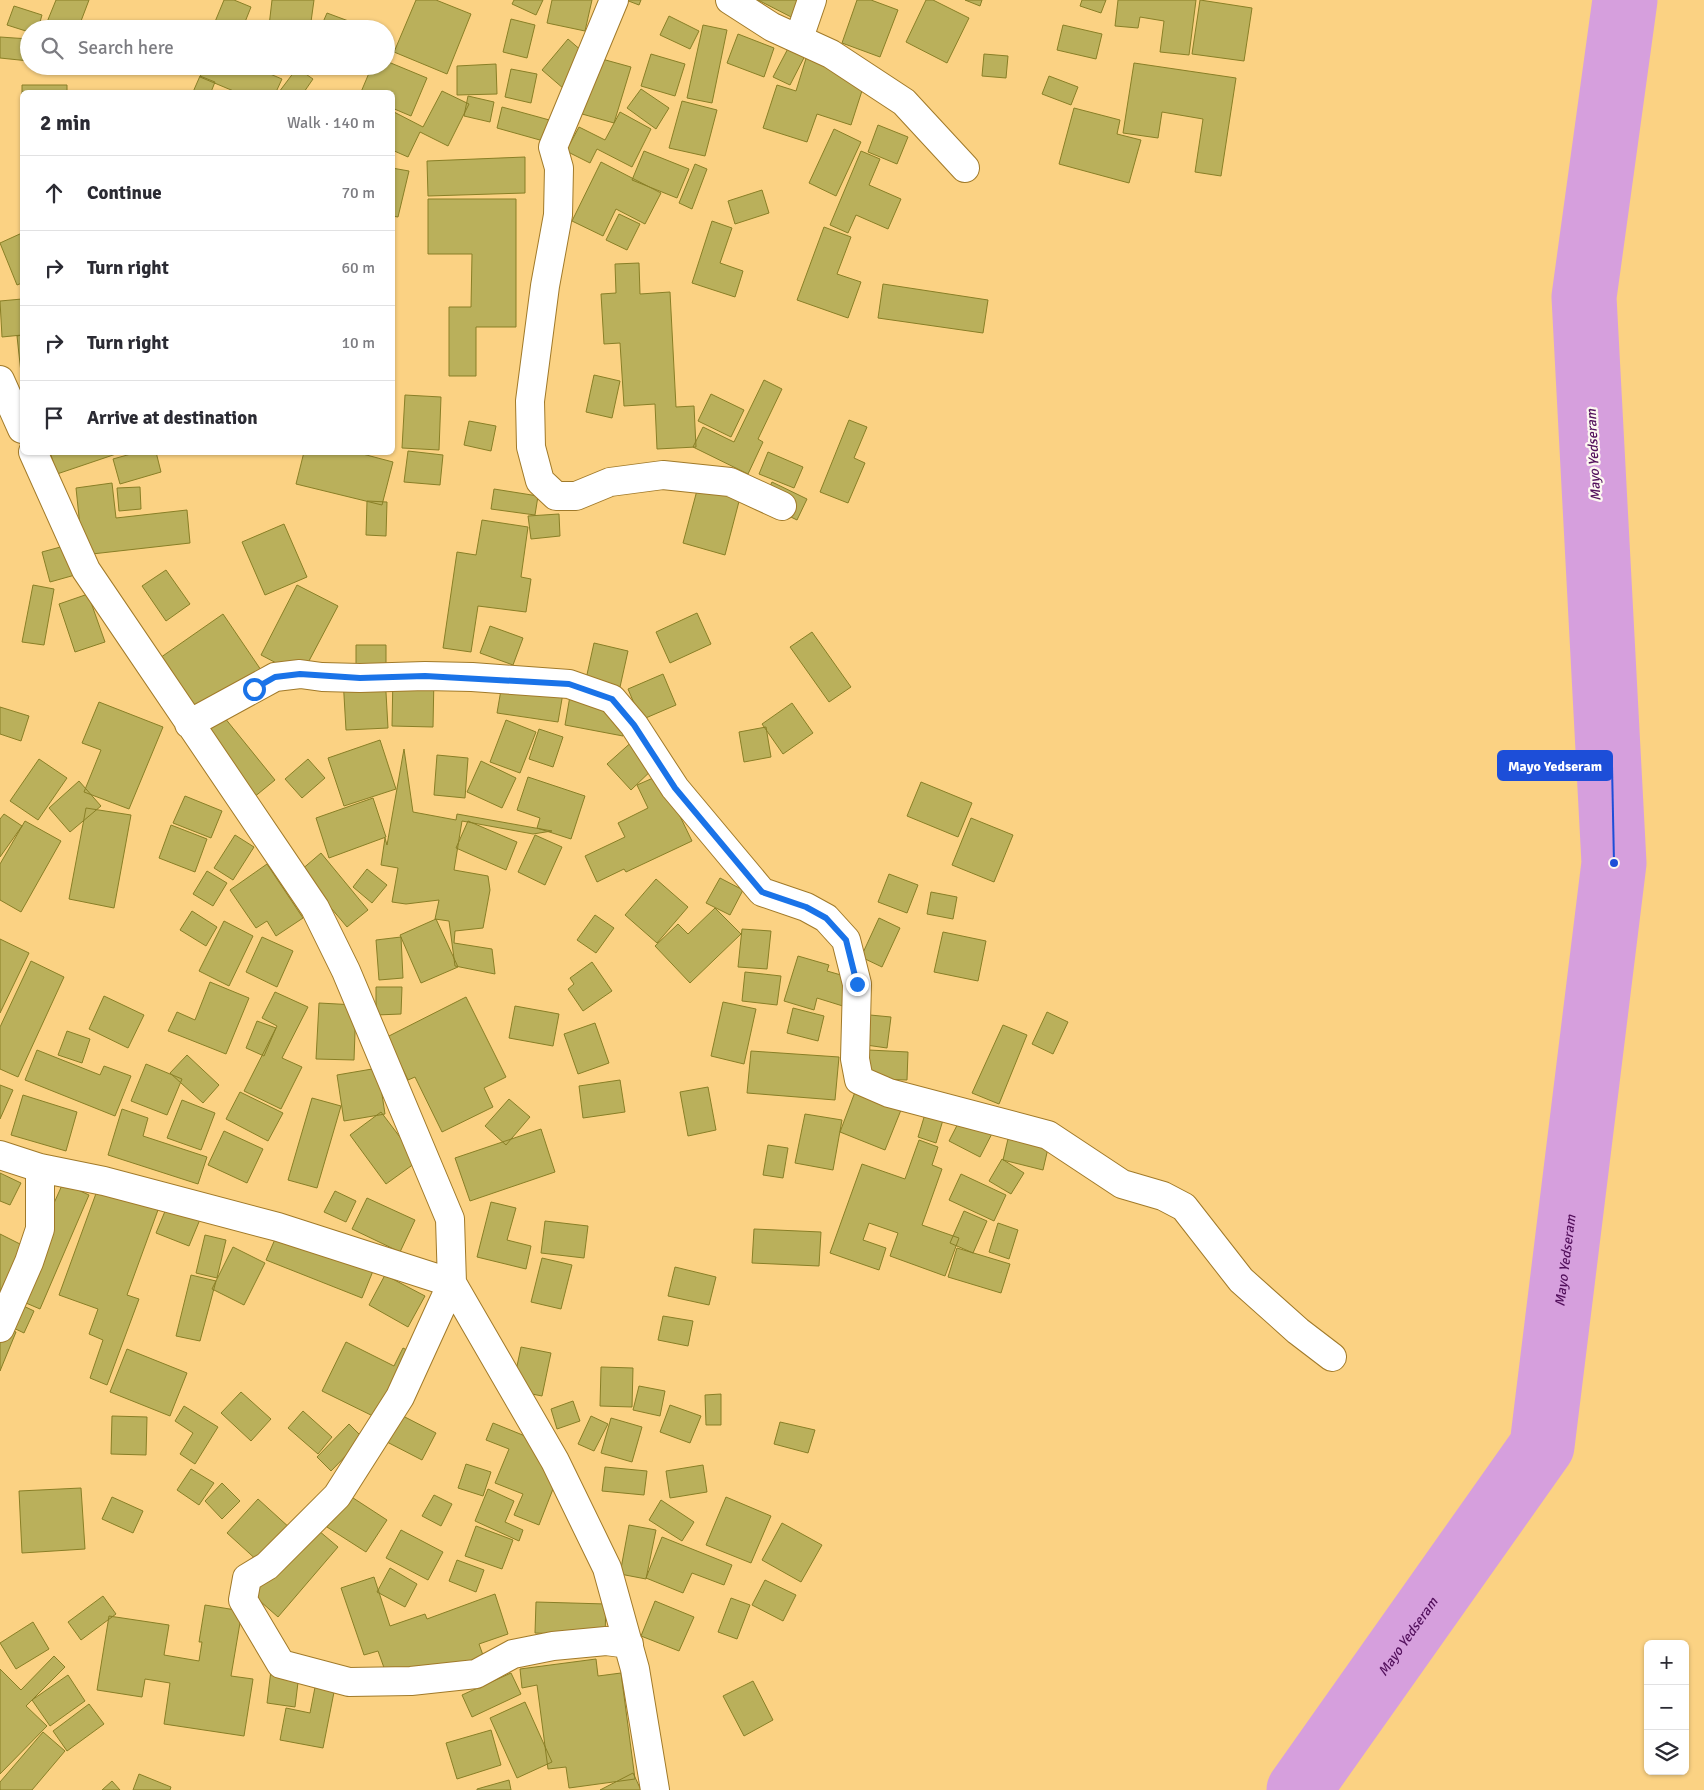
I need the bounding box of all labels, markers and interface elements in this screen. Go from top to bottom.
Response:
search box [20,20,395,75]
icon: search [38,34,66,62]
text: Search here [78,36,174,60]
text: 2 min [40,110,91,136]
text: Walk · 140 m [287,113,375,133]
icon: ahead [40,179,68,207]
text: Continue [87,181,162,205]
text: 70 m [341,183,375,203]
icon: right [40,254,68,282]
text: Turn right [87,256,169,280]
text: 60 m [341,258,375,278]
icon: right [40,329,68,357]
text: Turn right [87,331,169,355]
text: 10 m [341,333,375,353]
icon: arrive [40,404,68,432]
text: Arrive at destination [87,406,258,430]
water label: Mayo Yedseram [1583,408,1604,501]
route start [243,678,266,701]
callout: Mayo Yedseram [1498,751,1612,780]
text: Mayo Yedseram [1508,758,1602,775]
route end [846,973,869,996]
water label: Mayo Yedseram [1551,1213,1580,1307]
water label: Mayo Yedseram [1374,1594,1442,1679]
map controls [1644,1640,1689,1775]
button: + [1644,1640,1689,1685]
button: − [1644,1685,1689,1730]
button: layers [1644,1730,1689,1775]

